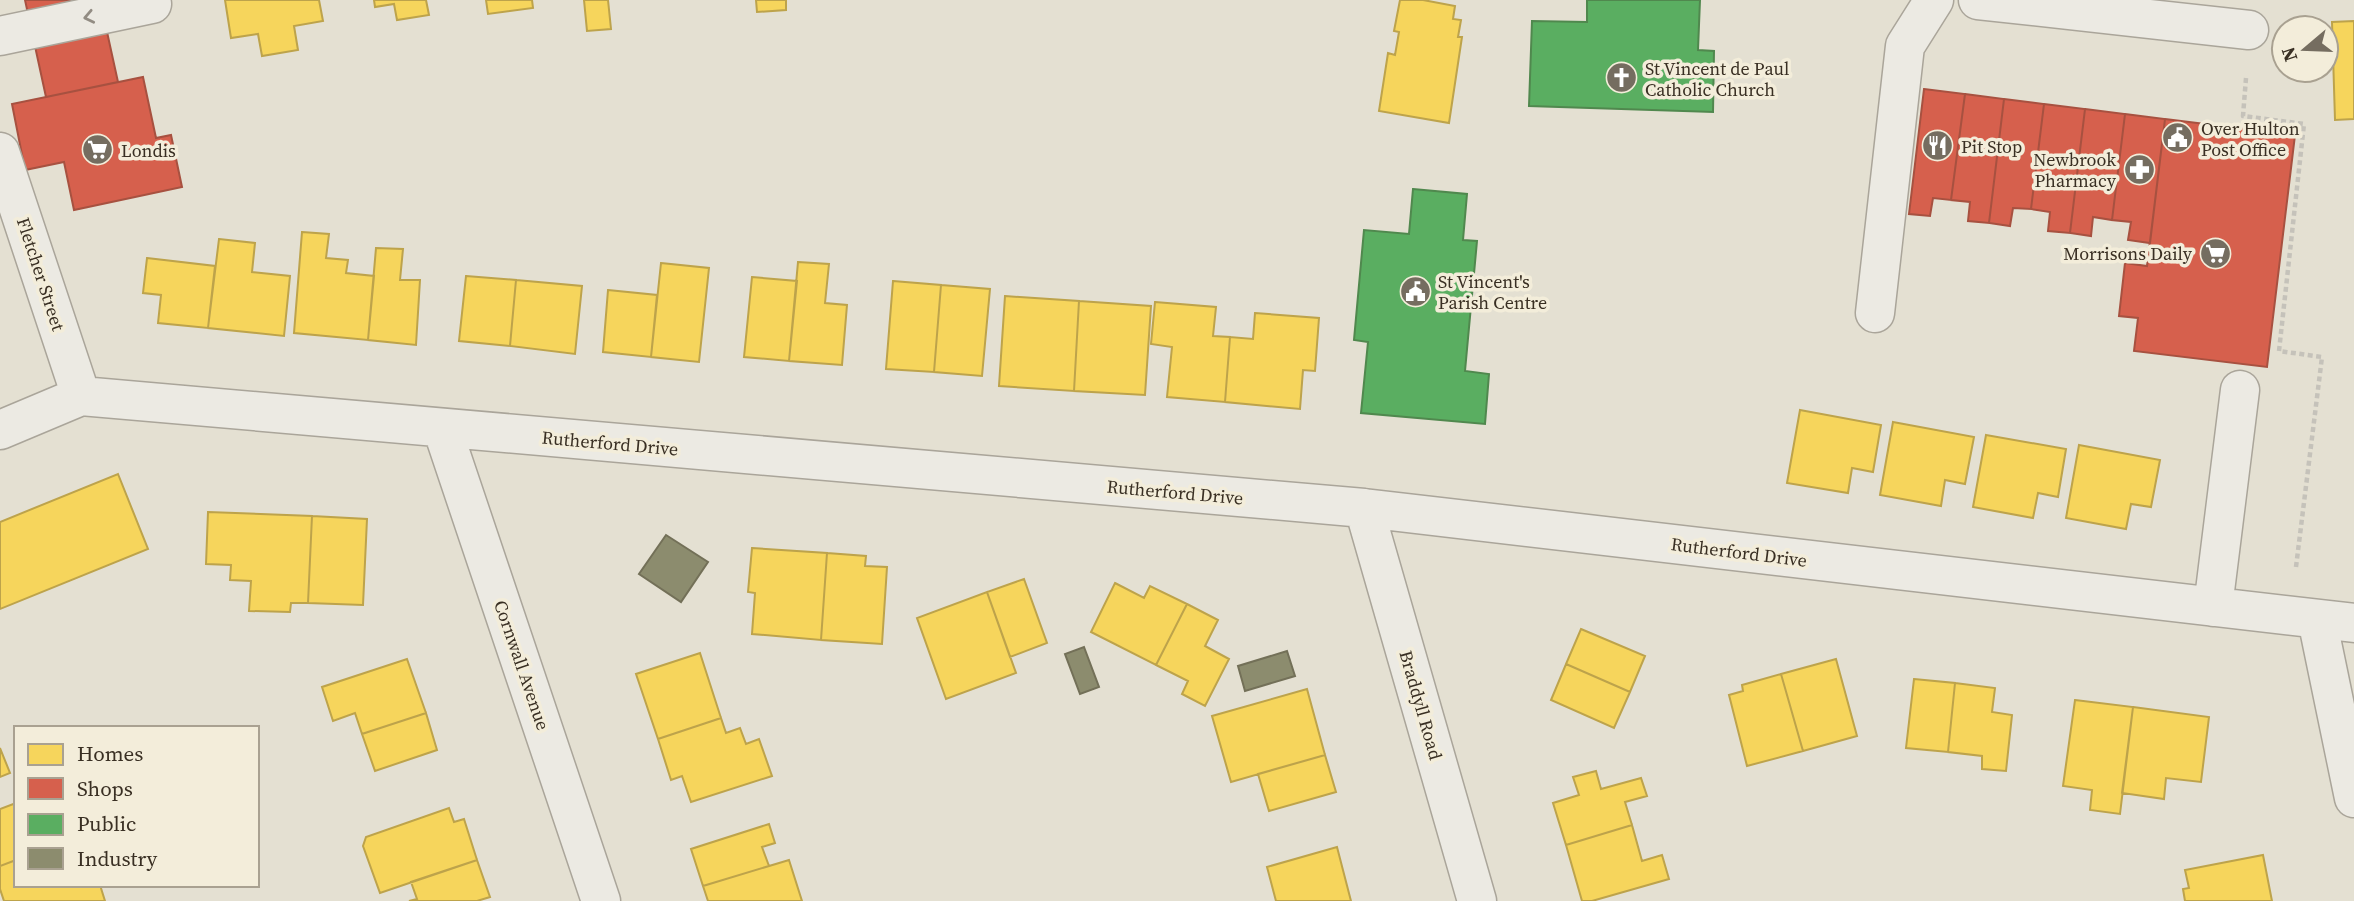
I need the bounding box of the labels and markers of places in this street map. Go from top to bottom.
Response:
place label: St Vincent de Paul Catholic Church [1645,56,1789,102]
church icon: St Vincent de Paul Catholic Church [1605,61,1639,95]
place label: Over Hulton Post Office [2201,116,2300,162]
public building icon: Over Hulton Post Office [2161,121,2195,155]
restaurant icon: Pit Stop [1921,129,1955,163]
supermarket icon: Londis [81,133,115,167]
place label: Pit Stop [1961,134,2022,159]
place label: Londis [121,138,176,163]
place label: Newbrook Pharmacy [2033,147,2117,193]
pharmacy icon: Newbrook Pharmacy [2122,152,2156,186]
supermarket icon: Morrisons Daily [2198,236,2232,270]
place label: Morrisons Daily [2063,241,2193,266]
place label: St Vincent's Parish Centre [1438,269,1547,315]
public building icon: St Vincent's Parish Centre [1398,274,1432,308]

